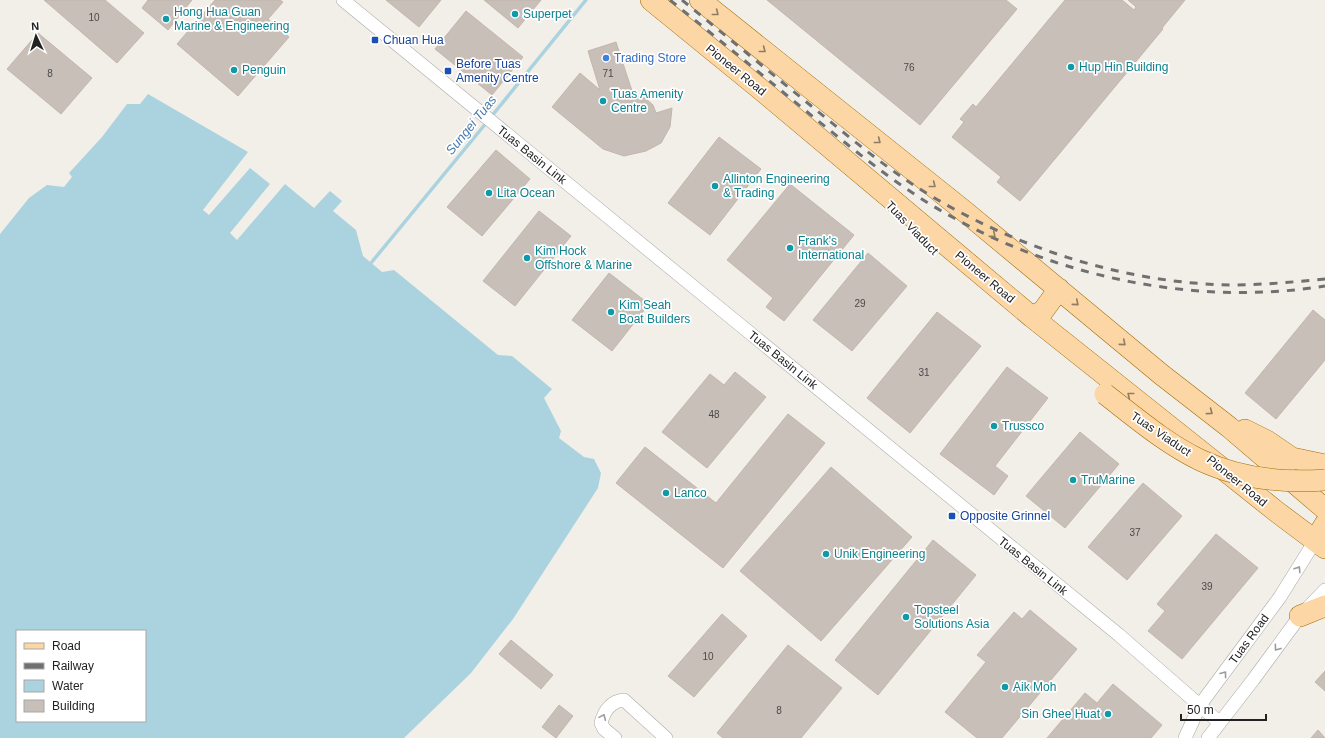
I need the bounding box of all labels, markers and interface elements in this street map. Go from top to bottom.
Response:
place label: Hong Hua Guan Marine & Engineering [174,5,289,33]
place label: Superpet [523,7,572,21]
one-way arrow [712,8,719,15]
marker: Superpet [510,9,520,19]
house number: 10 [88,12,100,23]
marker: Hong Hua Guan Marine & Engineering [161,14,171,24]
north arrow [16,16,56,56]
text: N [31,20,40,32]
place label: Chuan Hua [383,33,444,47]
marker: Chuan Hua [370,35,380,45]
street label: Pioneer Road [703,41,769,99]
one-way arrow [759,46,766,53]
place label: Trading Store [614,51,687,65]
marker: Trading Store [601,53,611,63]
place label: Before Tuas Amenity Centre [456,57,539,85]
place label: Hup Hin Building [1079,60,1168,74]
house number: 76 [903,62,915,73]
marker: Hup Hin Building [1066,62,1076,72]
place label: Penguin [242,63,286,77]
marker: Penguin [229,65,239,75]
marker: Before Tuas Amenity Centre [443,66,453,76]
house number: 8 [47,68,53,79]
house number: 71 [602,68,614,79]
place label: Tuas Amenity Centre [611,87,683,115]
water label: Sungei Tuas [443,92,500,158]
marker: Tuas Amenity Centre [598,96,608,106]
street label: Tuas Basin Link [495,123,570,188]
one-way arrow [873,136,880,143]
place label: Allinton Engineering & Trading [723,172,830,200]
marker: Allinton Engineering & Trading [710,181,720,191]
one-way arrow [928,181,935,188]
place label: Lita Ocean [497,186,555,200]
marker: Lita Ocean [484,188,494,198]
street label: Tuas Viaduct [883,198,942,258]
one-way arrow [989,230,996,237]
place label: Frank's International [798,234,864,262]
marker: Frank's International [785,243,795,253]
place label: Kim Hock Offshore & Marine [535,244,632,272]
street label: Pioneer Road [952,248,1018,306]
marker: Kim Hock Offshore & Marine [522,253,532,263]
place label: Kim Seah Boat Builders [619,298,690,326]
house number: 29 [854,298,866,309]
one-way arrow [1071,299,1079,306]
marker: Kim Seah Boat Builders [606,307,616,317]
street label: Tuas Basin Link [746,328,821,393]
one-way arrow [1118,338,1126,345]
house number: 31 [918,367,930,378]
one-way arrow [1127,393,1135,400]
one-way arrow [1205,408,1212,415]
house number: 48 [708,409,720,420]
street label: Tuas Viaduct [1128,409,1194,460]
place label: Trussco [1002,419,1045,433]
marker: Trussco [989,421,999,431]
street label: Pioneer Road [1204,452,1270,510]
place label: TruMarine [1081,473,1136,487]
marker: TruMarine [1068,475,1078,485]
place label: Lanco [674,486,707,500]
marker: Lanco [661,488,671,498]
place label: Opposite Grinnel [960,509,1050,523]
marker: Opposite Grinnel [947,511,957,521]
house number: 37 [1129,527,1141,538]
street label: Tuas Basin Link [996,534,1071,599]
place label: Unik Engineering [834,547,925,561]
marker: Unik Engineering [821,549,831,559]
one-way arrow [1293,566,1301,573]
house number: 39 [1201,581,1213,592]
place label: Topsteel Solutions Asia [914,603,990,631]
street label: Tuas Road [1226,611,1272,667]
marker: Topsteel Solutions Asia [901,612,911,622]
legend [16,630,146,722]
text: Road [52,639,81,653]
one-way arrow [1274,644,1282,651]
house number: 10 [702,651,714,662]
text: Railway [52,659,94,673]
one-way arrow [1219,671,1227,678]
text: Water [52,679,84,693]
place label: Aik Moh [1013,680,1056,694]
marker: Aik Moh [1000,682,1010,692]
scale bar [1181,696,1266,722]
text: Building [52,699,95,713]
text: 50 m [1187,703,1214,717]
house number: 8 [776,705,782,716]
place label: Sin Ghee Huat [1021,707,1101,721]
marker: Sin Ghee Huat [1103,709,1113,719]
one-way arrow [599,713,607,720]

